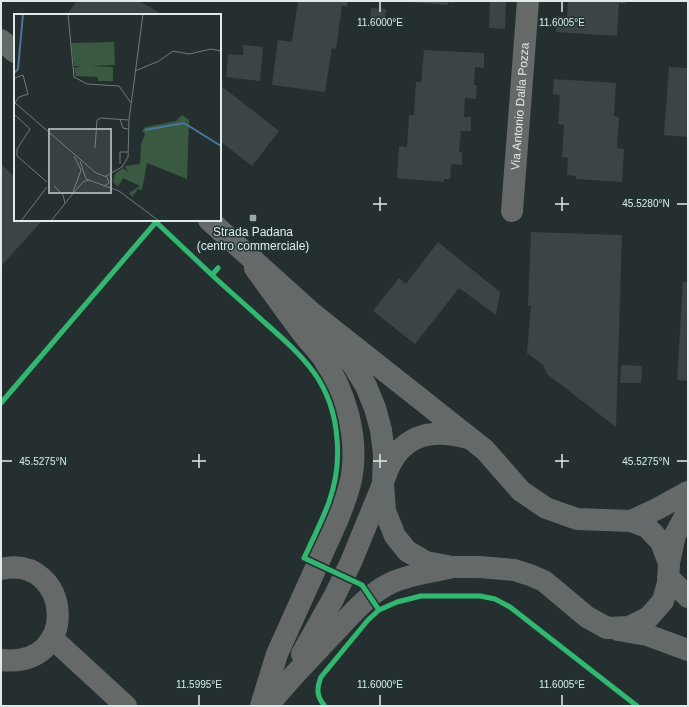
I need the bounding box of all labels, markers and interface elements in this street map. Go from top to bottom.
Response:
inset map [14,14,221,221]
text: 11.6000°E [357,17,403,28]
text: 11.6005°E [539,17,585,28]
street label: Via Antonio Dalla Pozza [508,42,532,171]
text: 45.5280°N [622,198,670,209]
marker: Strada Padana (centro commerciale) [248,213,258,223]
place label: Strada Padana (centro commerciale) [197,225,309,253]
text: 45.5275°N [19,456,67,467]
text: 45.5275°N [622,456,670,467]
text: 11.5995°E [176,679,222,690]
text: 11.6000°E [357,679,403,690]
text: 11.6005°E [539,679,585,690]

